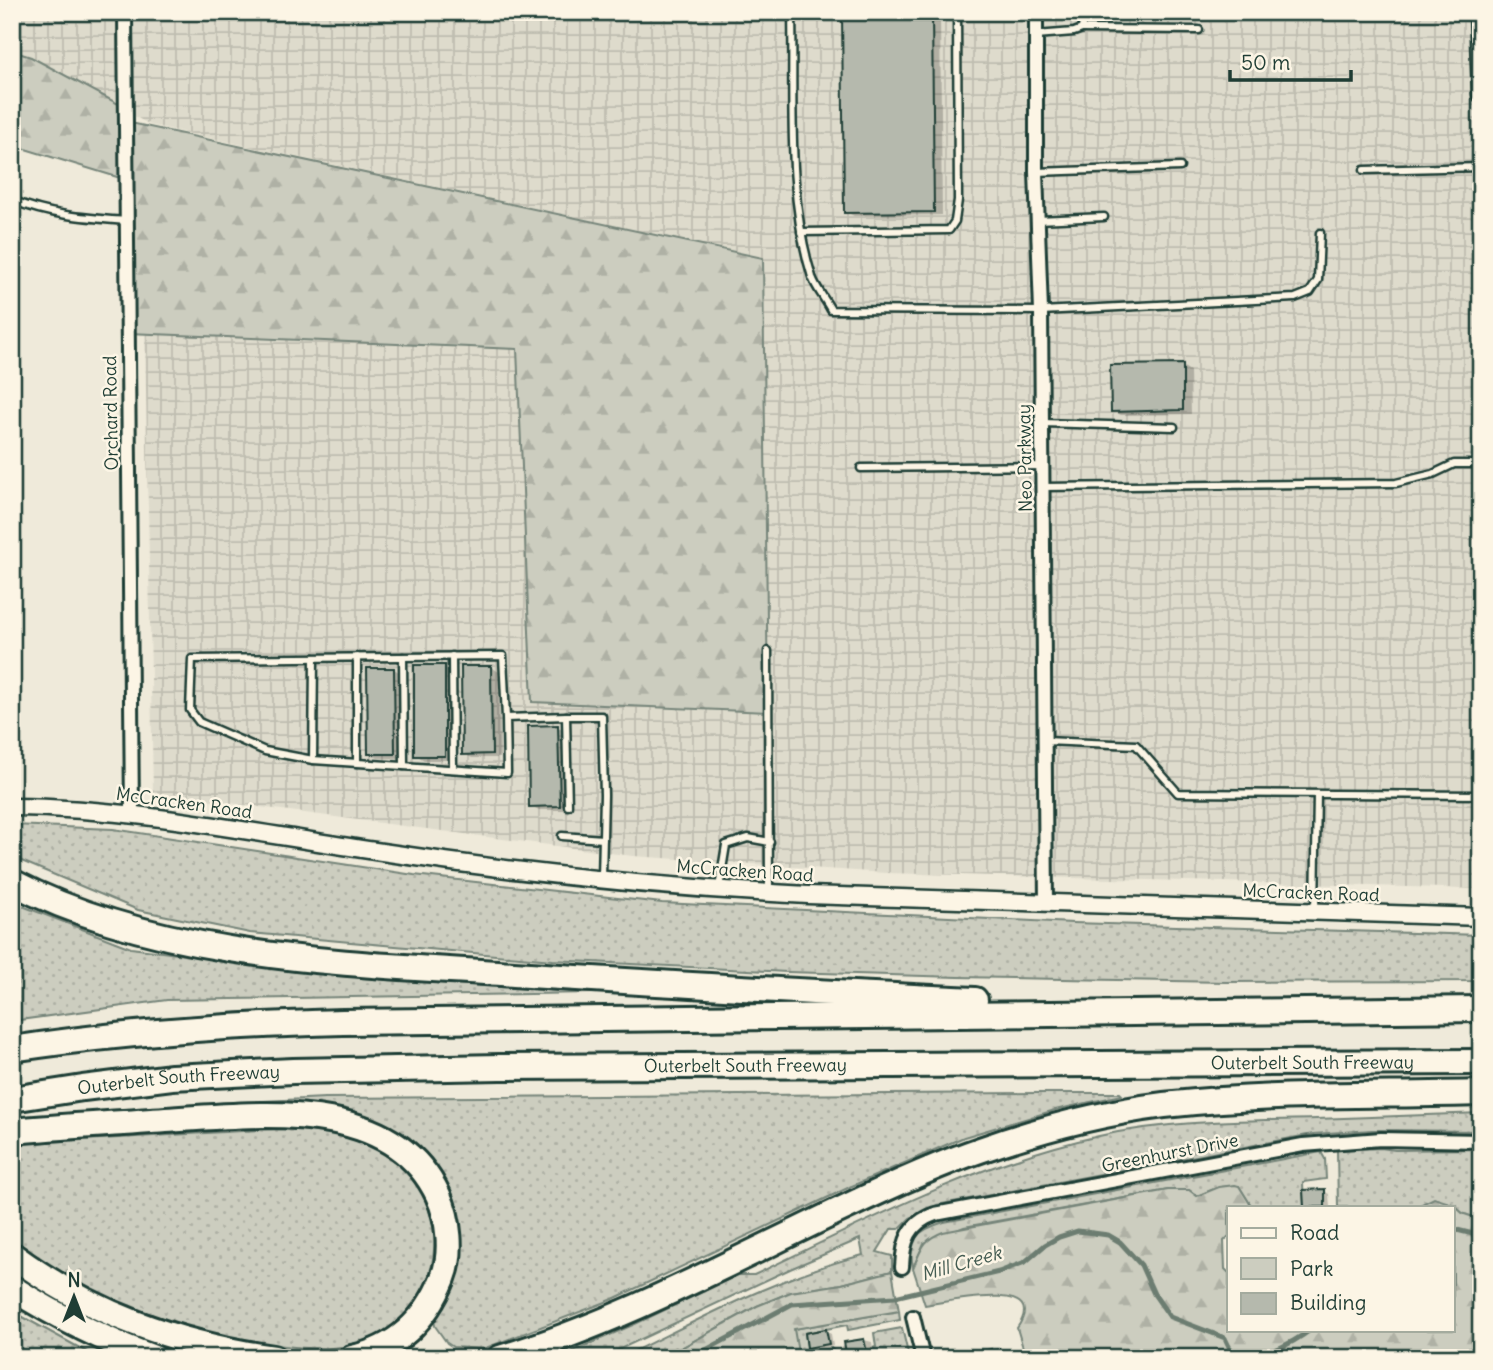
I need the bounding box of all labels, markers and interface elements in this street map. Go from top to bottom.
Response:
scale bar [1230,38,1351,82]
text: 50 m [1241,49,1290,76]
street label: Orchard Road [98,355,123,471]
street label: Neo Parkway [1012,404,1037,512]
street label: McCracken Road [114,782,254,824]
street label: McCracken Road [676,854,815,887]
street label: McCracken Road [1242,879,1380,906]
street label: Outerbelt South Freeway [1211,1050,1414,1074]
street label: Outerbelt South Freeway [644,1053,847,1077]
street label: Outerbelt South Freeway [76,1060,280,1100]
street label: Greenhurst Drive [1100,1128,1240,1177]
legend [1227,1206,1454,1332]
text: Road [1290,1219,1339,1246]
water label: Mill Creek [918,1240,1005,1286]
text: Park [1290,1255,1333,1282]
north arrow [38,1262,108,1332]
text: N [67,1268,81,1292]
text: Building [1290,1289,1366,1316]

